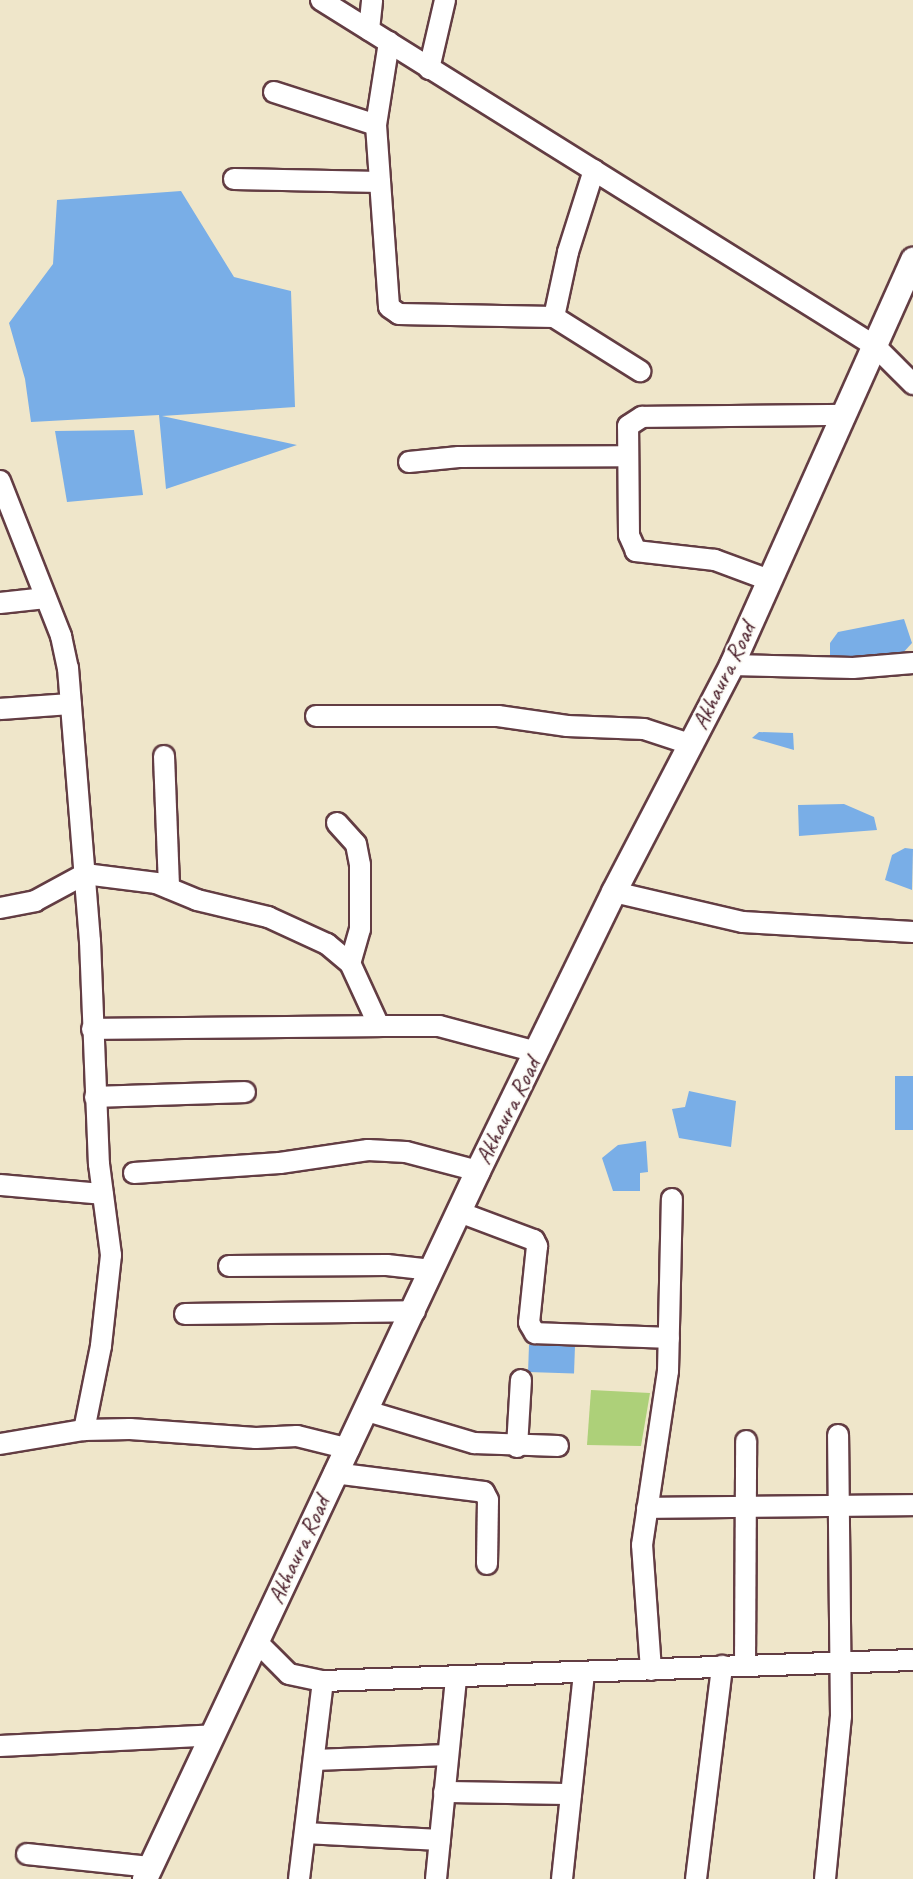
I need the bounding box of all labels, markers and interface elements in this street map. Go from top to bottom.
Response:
street label: Akhaura Road [686,618,762,734]
street label: Akhaura Road [469,1053,547,1169]
street label: Akhaura Road [262,1492,336,1608]

